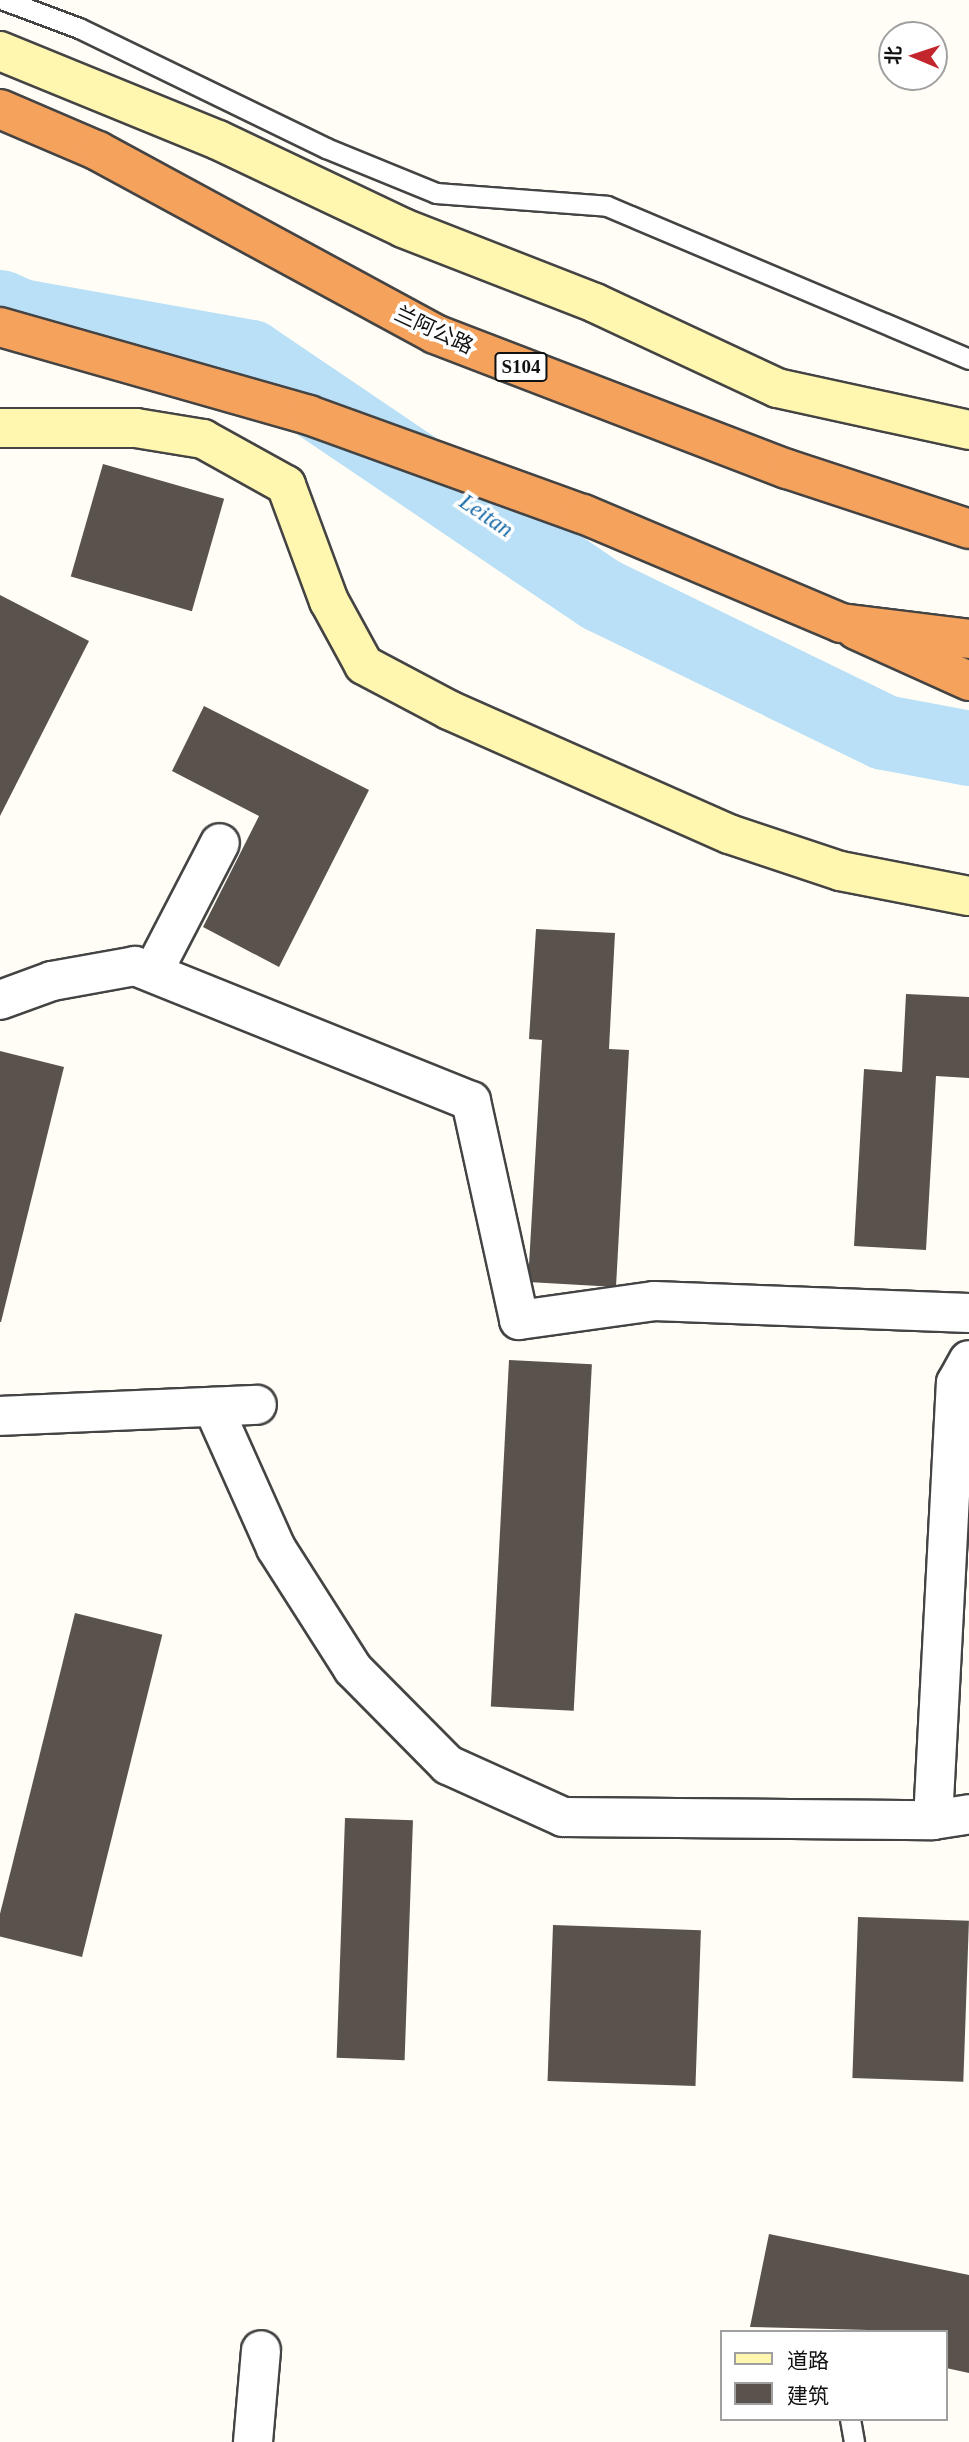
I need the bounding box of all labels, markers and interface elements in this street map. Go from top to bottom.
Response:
north arrow [878,21,948,91]
text: 北 [883,45,904,65]
street label: 兰阿公路 [391,301,477,359]
road number: S104 [493,352,549,382]
water label: Leitan [454,488,518,544]
legend [720,2330,948,2421]
text: 道路 [787,2349,829,2373]
text: 建筑 [787,2384,829,2408]

